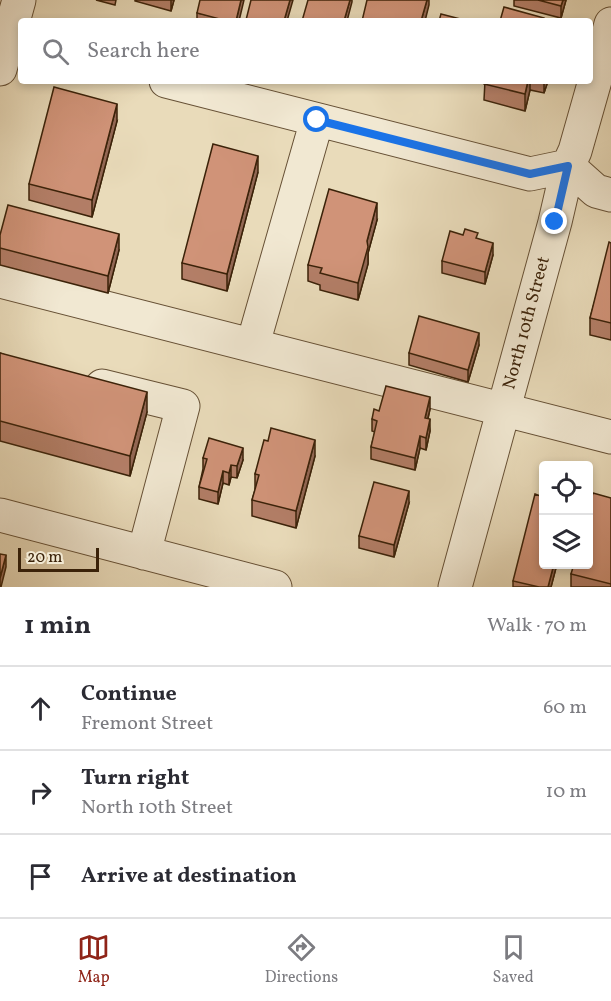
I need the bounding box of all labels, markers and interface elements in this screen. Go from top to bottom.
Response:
search box [18,18,593,84]
icon: search [39,35,72,68]
text: Search here [87,36,200,67]
route start [303,106,329,132]
route end [541,208,567,234]
street label: North 10th Street [497,254,557,392]
map controls [539,461,593,569]
button: locate [539,461,593,515]
button: layers [539,515,593,569]
scale bar [18,545,99,572]
text: 20 m [27,547,62,569]
text: 1 min [24,608,91,644]
text: Walk · 70 m [487,612,587,640]
text: Continue [81,679,177,710]
icon: ahead [24,692,57,725]
text: 60 m [543,694,587,722]
text: Fremont Street [81,710,213,738]
text: Turn right [81,763,189,794]
icon: right [24,776,57,809]
text: 10 m [546,778,587,806]
text: North 10th Street [81,794,233,822]
icon: arrive [24,860,57,893]
text: Arrive at destination [81,861,297,892]
tab: Map [77,931,110,989]
tab: Directions [265,931,338,989]
tab: Saved [493,931,534,989]

